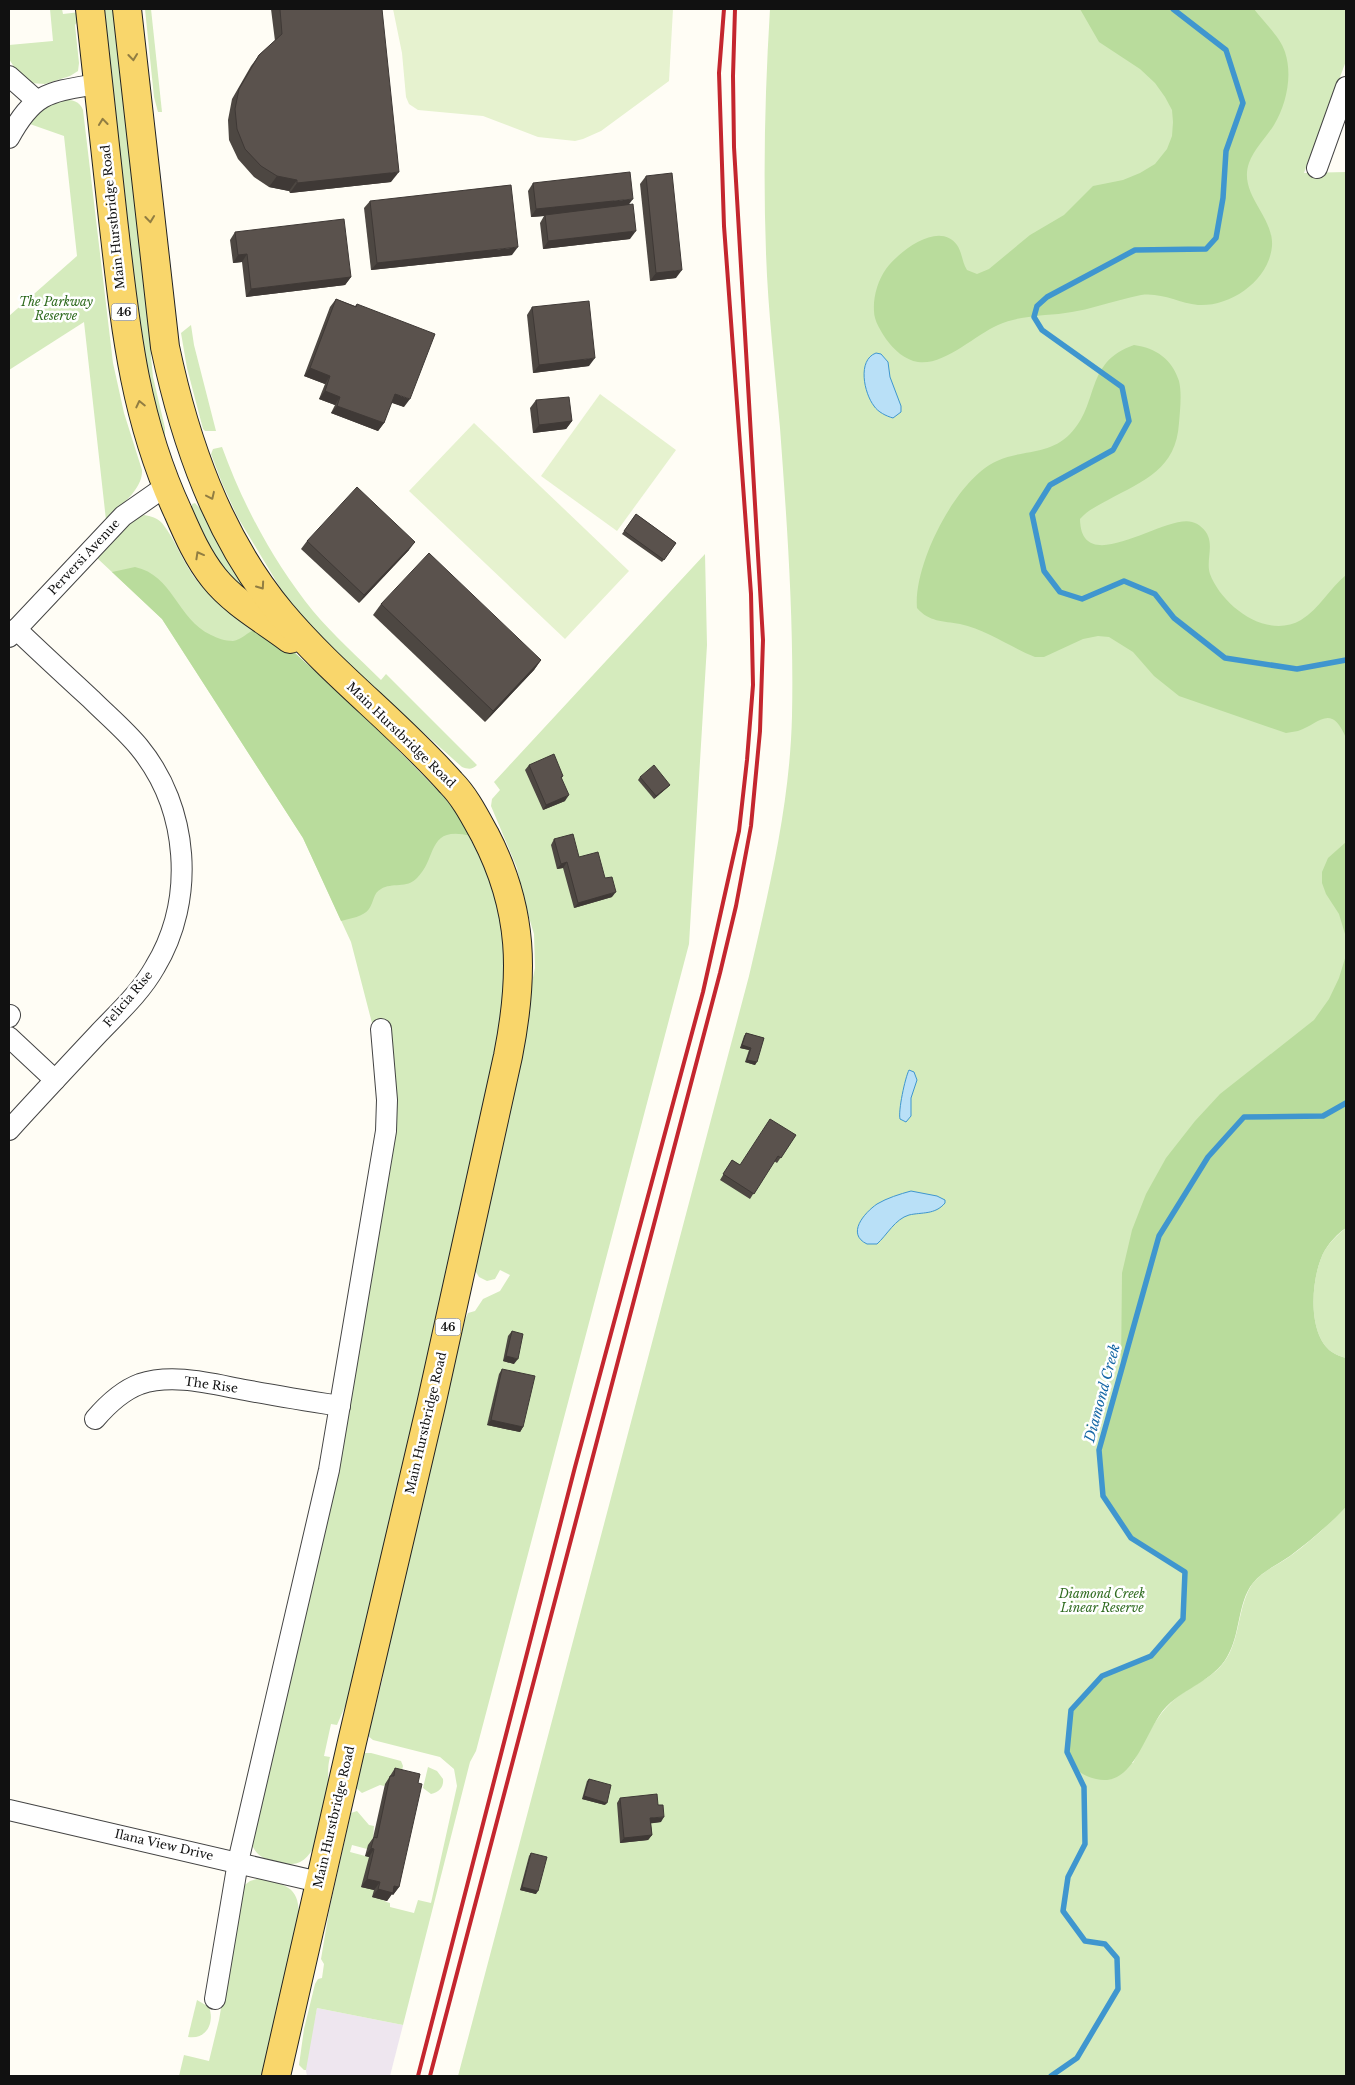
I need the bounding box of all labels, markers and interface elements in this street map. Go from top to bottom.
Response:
one-way arrow [127,54,138,62]
one-way arrow [98,117,109,125]
street label: Main Hurstbridge Road [97,144,128,290]
one-way arrow [144,215,155,223]
park label: The Parkway Reserve [19,294,94,323]
road number: 46 [112,304,136,320]
one-way arrow [135,400,146,409]
one-way arrow [204,490,214,499]
street label: Perversi Avenue [45,515,123,598]
one-way arrow [195,551,205,560]
one-way arrow [255,580,264,589]
street label: Main Hurstbridge Road [344,679,459,791]
street label: Felicia Rise [100,967,156,1030]
road number: 46 [436,1318,460,1335]
water label: Diamond Creek [1080,1342,1124,1445]
street label: Main Hurstbridge Road [402,1350,449,1495]
street label: The Rise [183,1373,239,1396]
park label: Diamond Creek Linear Reserve [1058,1586,1145,1615]
street label: Main Hurstbridge Road [310,1744,357,1889]
street label: Ilana View Drive [113,1826,215,1863]

